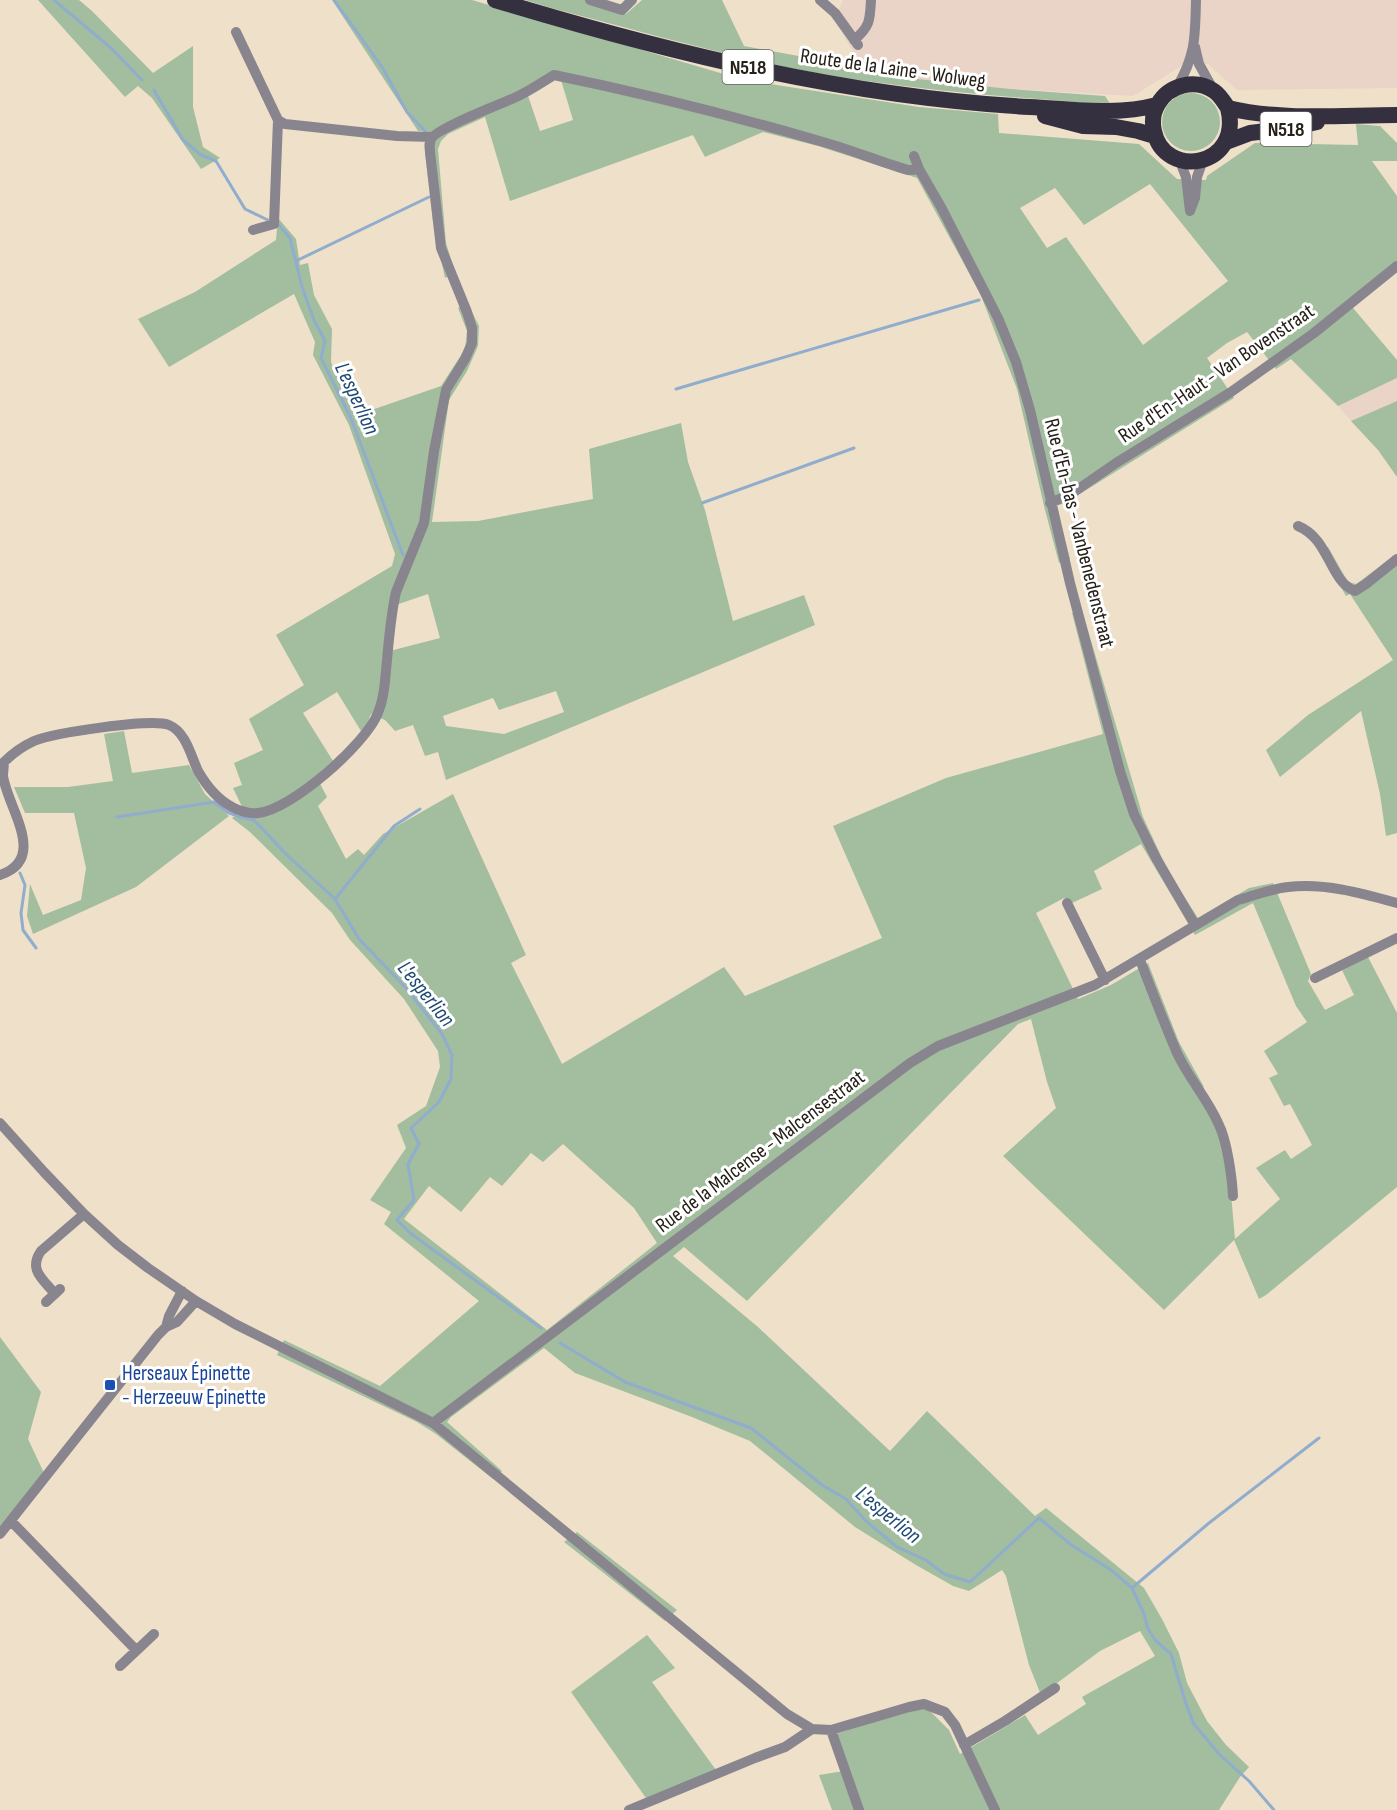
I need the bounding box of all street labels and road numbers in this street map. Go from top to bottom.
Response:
street label: Route de la Laine - Wolweg [799,43,987,94]
road number: N518 [722,50,774,84]
road number: N518 [1260,112,1312,146]
street label: Rue d'En-Haut - Van Bovenstraat [1114,299,1319,448]
street label: Rue d'En-bas - Vanbenedenstraat [1039,416,1120,650]
street label: Rue de la Malcense - Malcensestraat [651,1065,870,1238]

